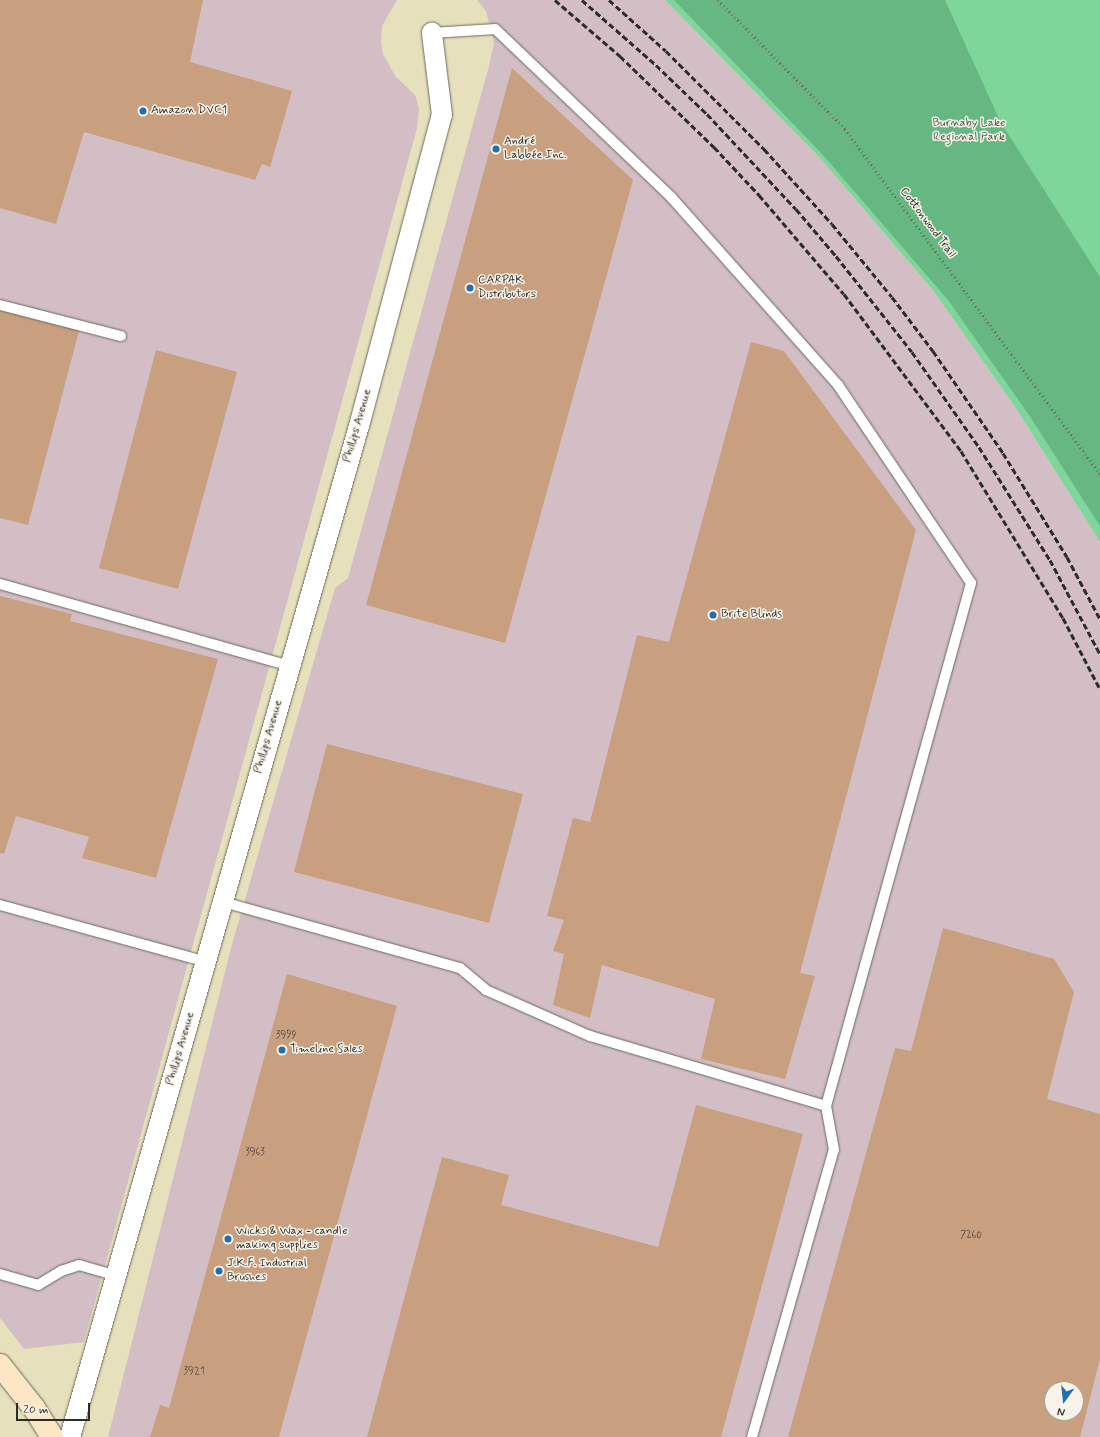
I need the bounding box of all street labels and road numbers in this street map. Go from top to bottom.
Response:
street label: Cottonwood Trail [896,185,958,261]
street label: Phillips Avenue [341,387,375,465]
street label: Phillips Avenue [252,698,286,776]
street label: Phillips Avenue [164,1010,198,1088]

